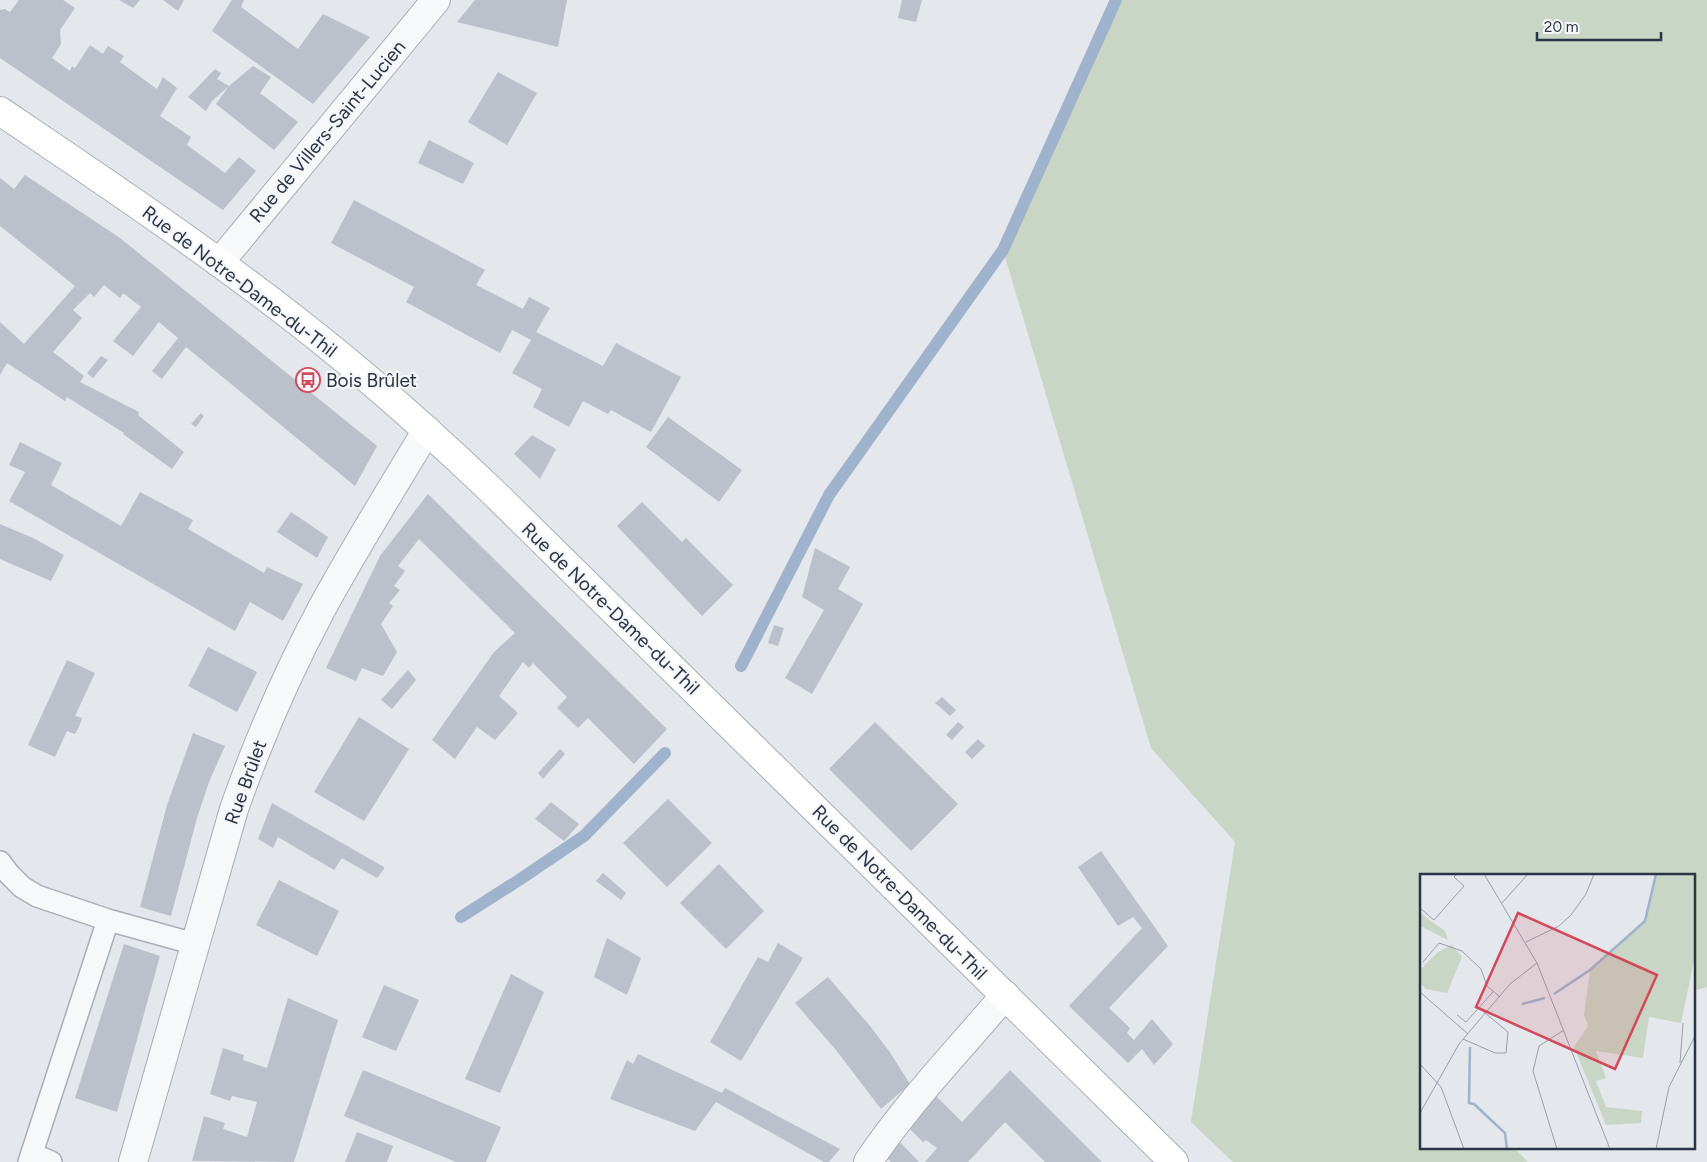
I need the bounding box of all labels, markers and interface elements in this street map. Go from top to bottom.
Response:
scale bar [1537,10,1661,42]
text: 20 m [1544,18,1578,36]
street label: Rue de Villers-Saint-Lucien [244,35,410,227]
street label: Rue de Notre-Dame-du-Thil [138,201,342,362]
bus stop icon: Bois Brûlet [295,367,321,393]
place label: Bois Brûlet [326,369,417,392]
street label: Rue de Notre-Dame-du-Thil [517,517,704,699]
street label: Rue Brûlet [220,737,271,827]
street label: Rue de Notre-Dame-du-Thil [807,800,992,985]
inset map [1420,874,1694,1150]

